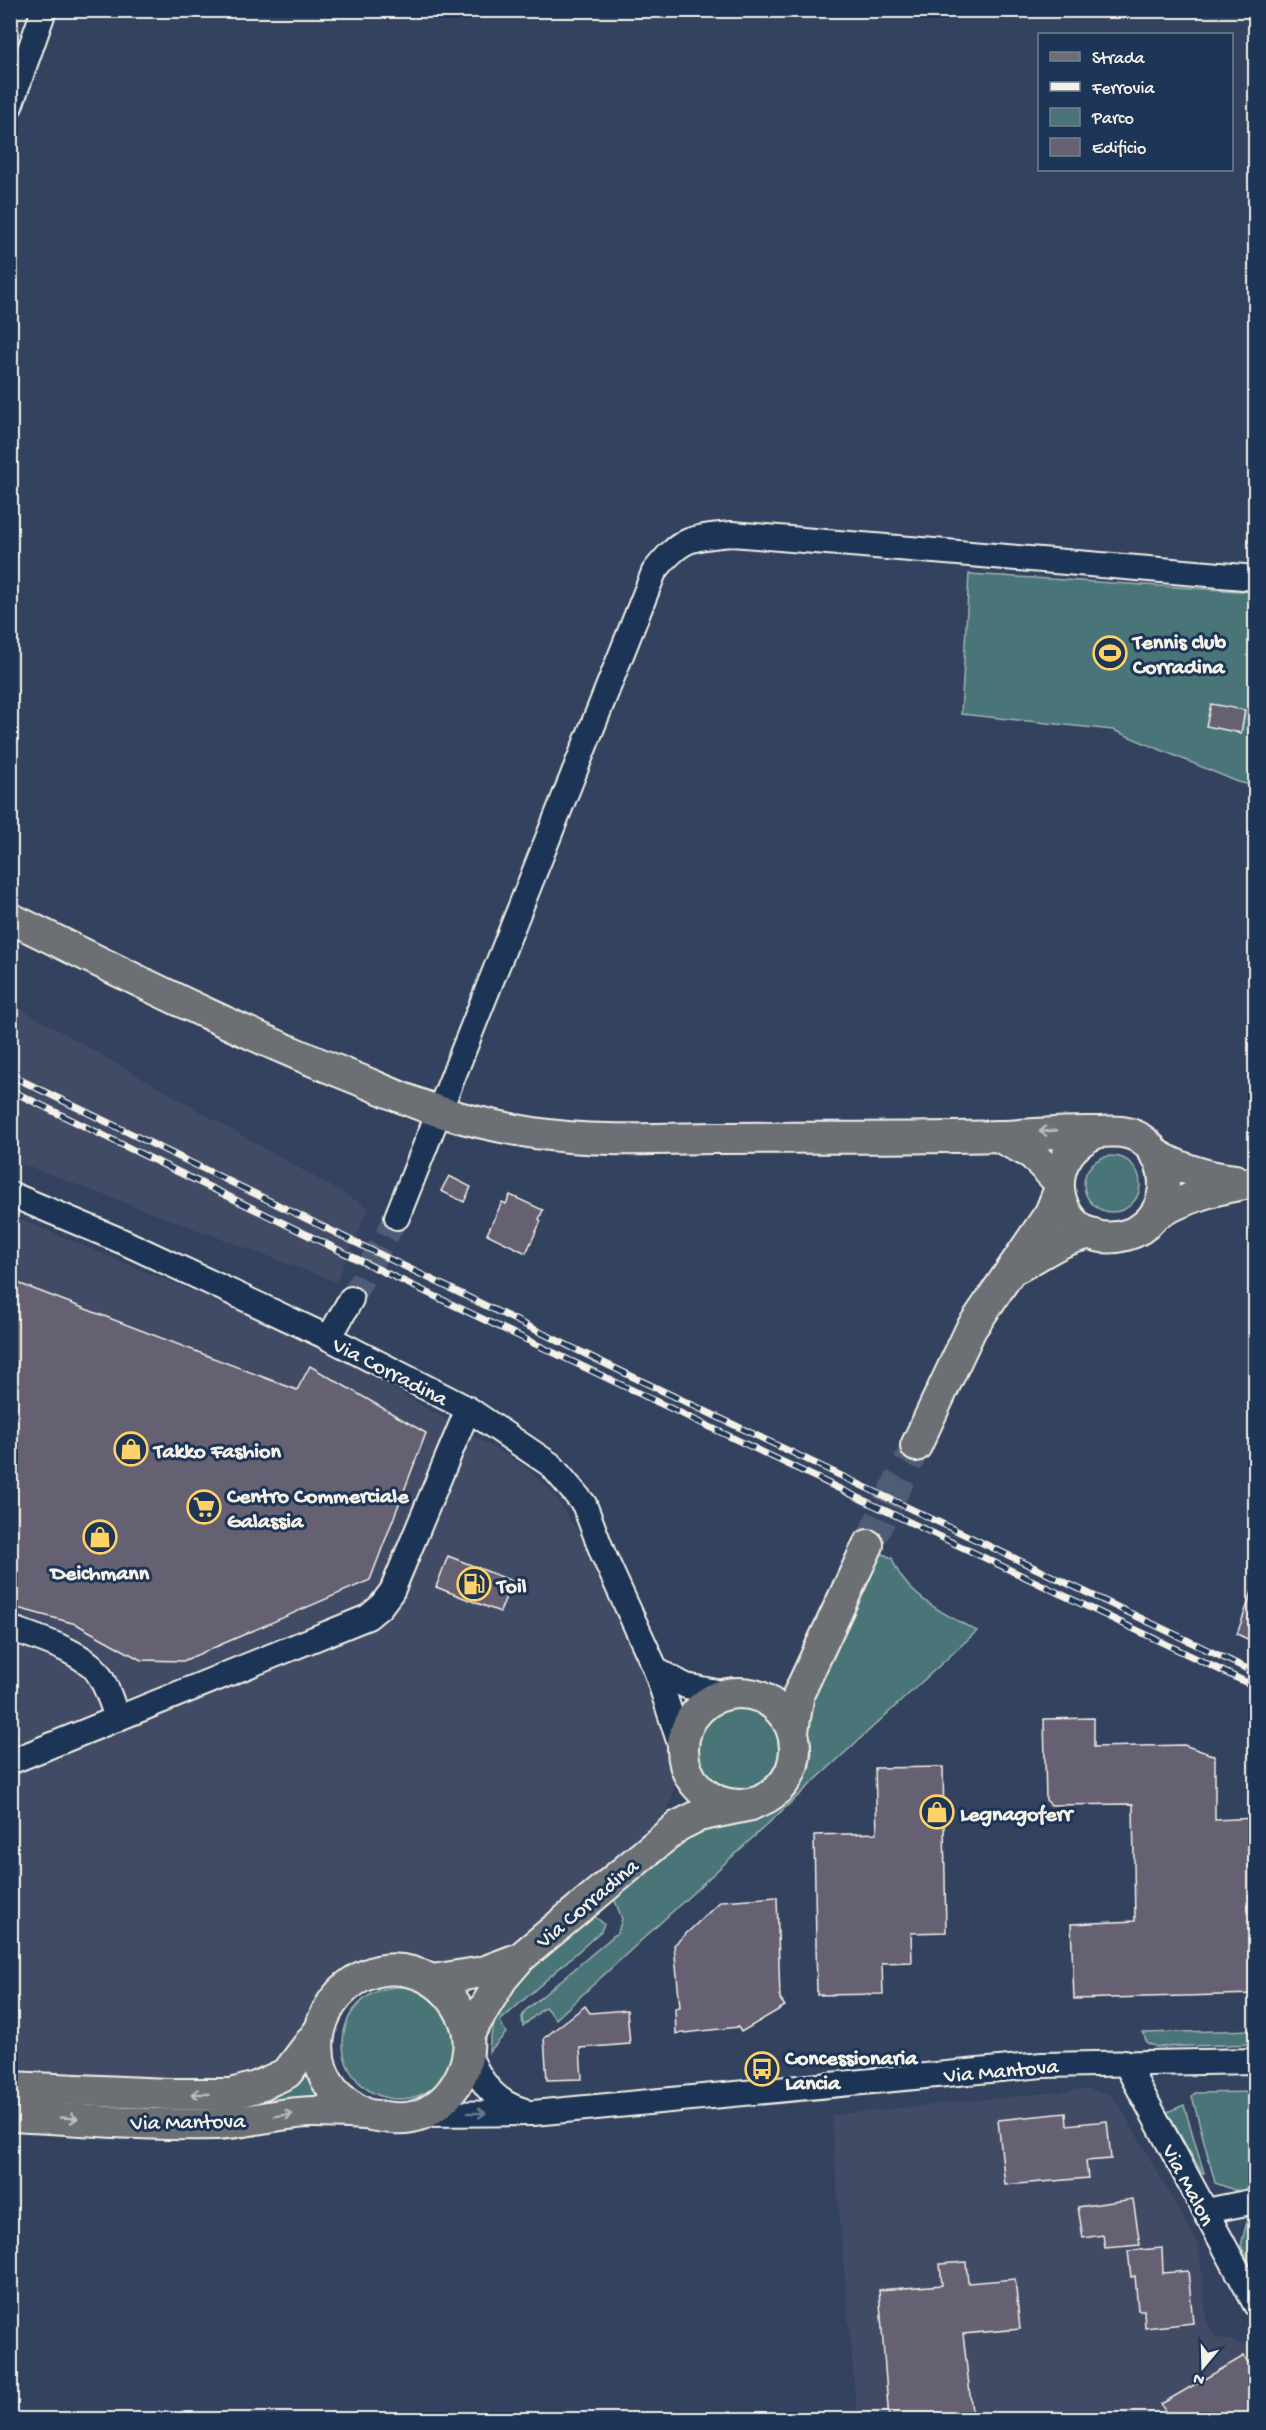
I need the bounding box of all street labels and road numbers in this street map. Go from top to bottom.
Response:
street label: Via Corradina [326,1333,452,1414]
street label: Via Corradina [531,1854,646,1956]
street label: Via Mantova [942,2055,1060,2091]
street label: Via Mantova [130,2110,246,2138]
street label: Via Malon [1154,2140,1219,2232]

